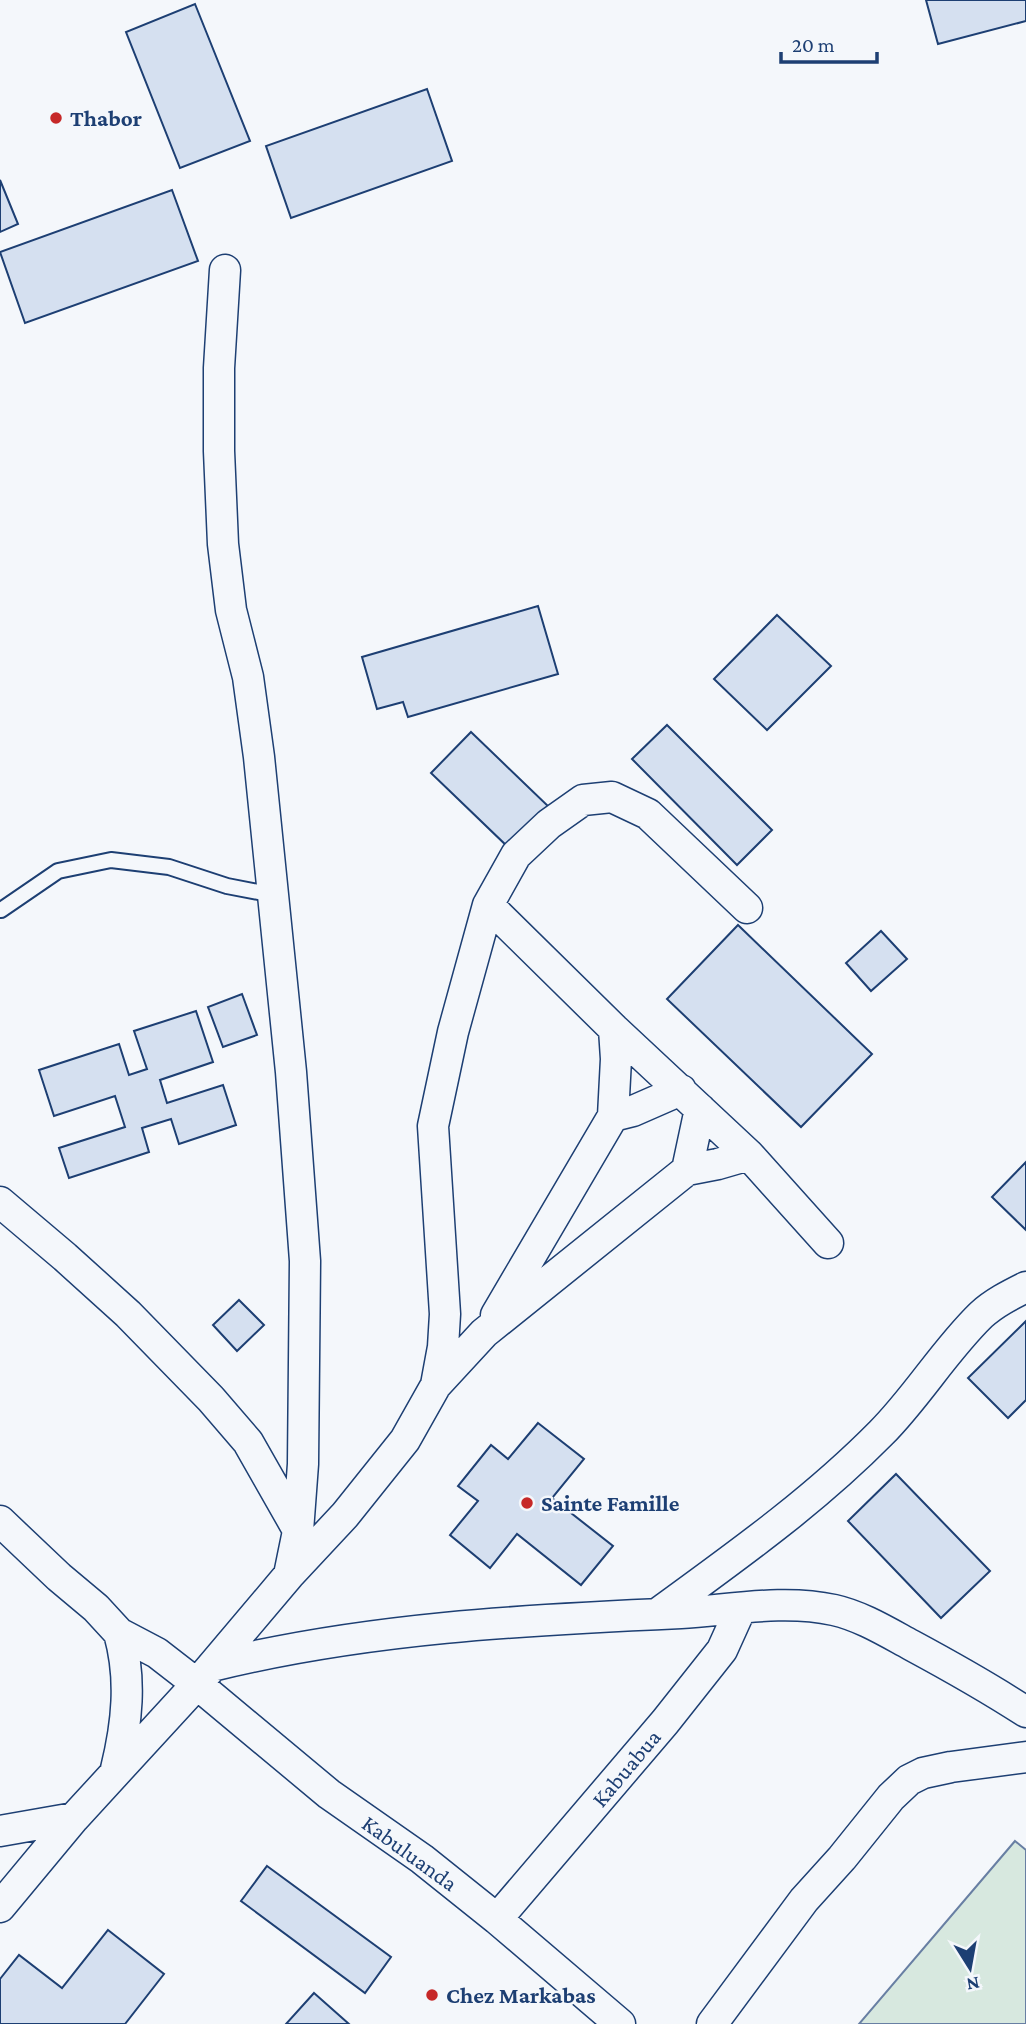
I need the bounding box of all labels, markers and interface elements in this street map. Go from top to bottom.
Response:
scale bar [781,21,877,65]
text: 20 m [792,33,835,57]
place label: Thabor [70,105,142,131]
marker: Thabor [48,110,64,126]
place label: Sainte Famille [541,1490,680,1516]
marker: Sainte Famille [519,1495,535,1511]
street label: Kabuabua [586,1724,666,1812]
street label: Kabuluanda [357,1810,463,1897]
north arrow [935,1933,1005,2003]
text: N [965,1973,982,1996]
place label: Chez Markabas [446,1982,596,2008]
marker: Chez Markabas [424,1987,440,2003]

